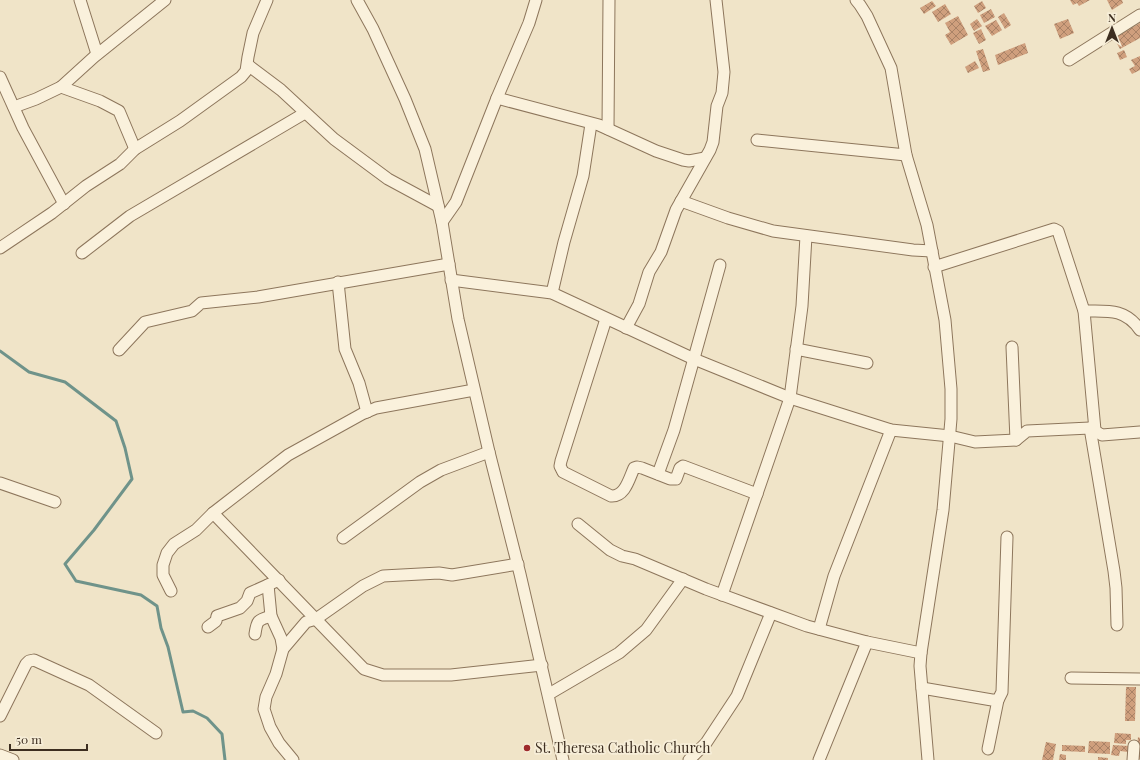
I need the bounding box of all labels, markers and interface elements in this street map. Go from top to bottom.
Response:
north arrow [1092,8,1132,48]
text: N [1108,10,1116,25]
scale bar [10,726,87,752]
text: 50 m [16,731,42,747]
place label: St. Theresa Catholic Church [535,738,711,757]
marker: St. Theresa Catholic Church [522,743,532,753]

